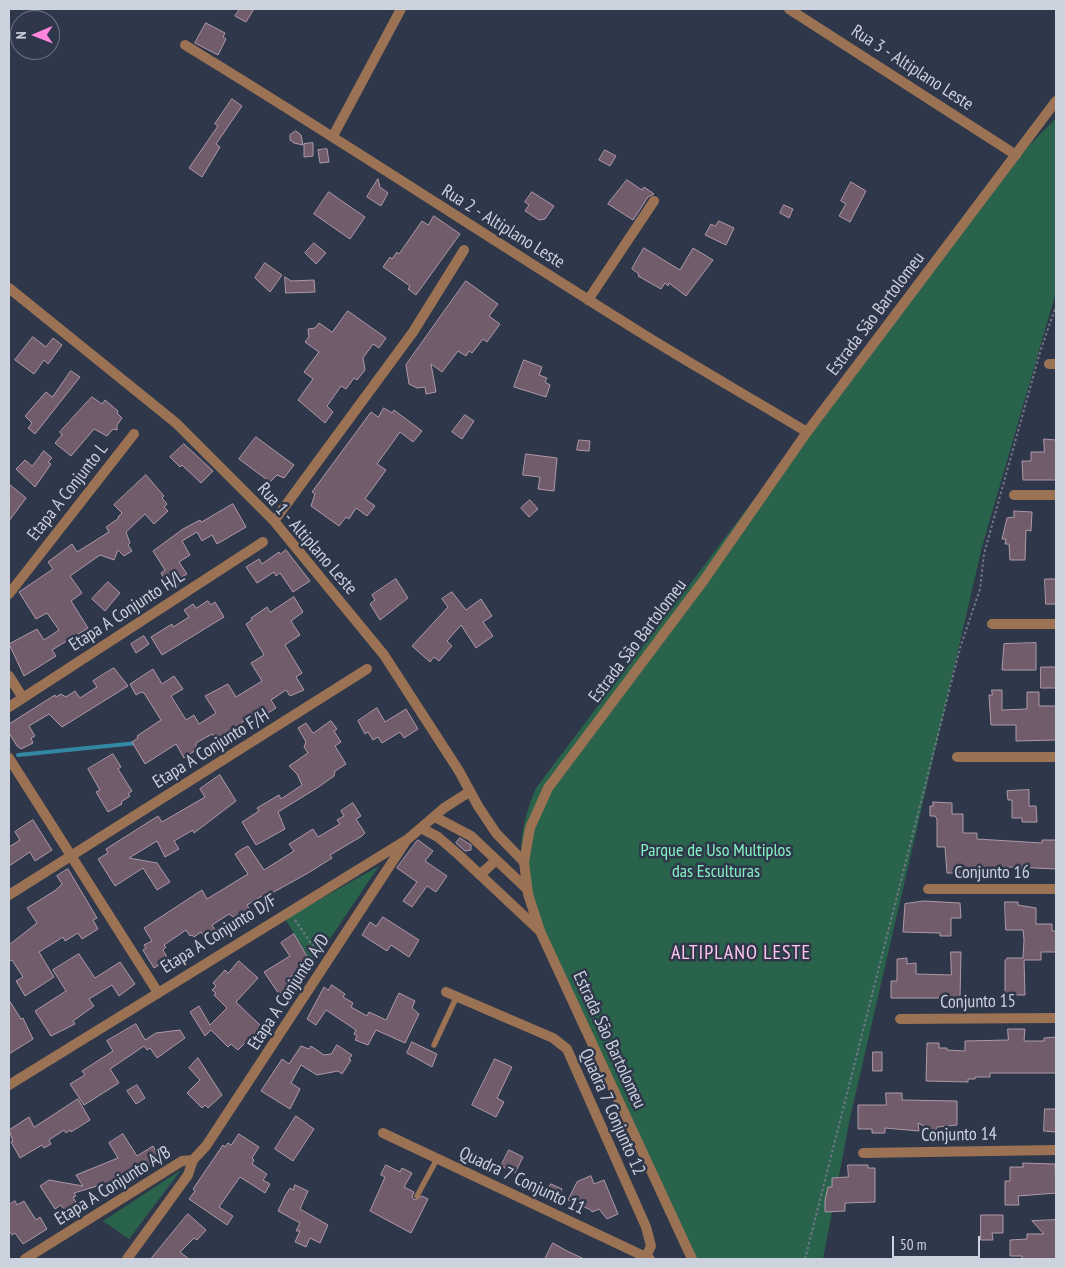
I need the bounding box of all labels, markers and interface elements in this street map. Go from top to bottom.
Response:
north arrow [10,10,60,60]
street label: Rua 3 - Altiplano Leste [847,21,977,115]
text: N [12,31,30,39]
street label: Rua 2 - Altiplano Leste [437,180,569,274]
street label: Estrada São Bartolomeu [823,248,929,380]
street label: Etapa A Conjunto L [23,439,113,545]
street label: Rua 1 - Altiplano Leste [253,479,361,599]
street label: Etapa A Conjunto H/L [65,566,189,656]
street label: Estrada São Bartolomeu [585,575,691,707]
street label: Etapa A Conjunto F/H [149,705,273,793]
park label: Parque de Uso Multiplos das Esculturas [641,840,791,882]
street label: Conjunto 16 [954,862,1030,884]
street label: Etapa A Conjunto D/F [157,890,281,978]
street label: Etapa A Conjunto A/D [244,930,334,1054]
district label: ALTIPLANO LESTE [669,941,813,965]
street label: Estrada São Bartolomeu [568,968,650,1112]
street label: Conjunto 15 [940,991,1016,1013]
street label: Quadra 7 Conjunto 12 [574,1045,650,1179]
street label: Conjunto 14 [921,1124,997,1146]
street label: Etapa A Conjunto A/B [51,1142,175,1230]
street label: Quadra 7 Conjunto 11 [456,1142,588,1220]
scale bar [895,1226,982,1258]
text: 50 m [900,1235,926,1254]

